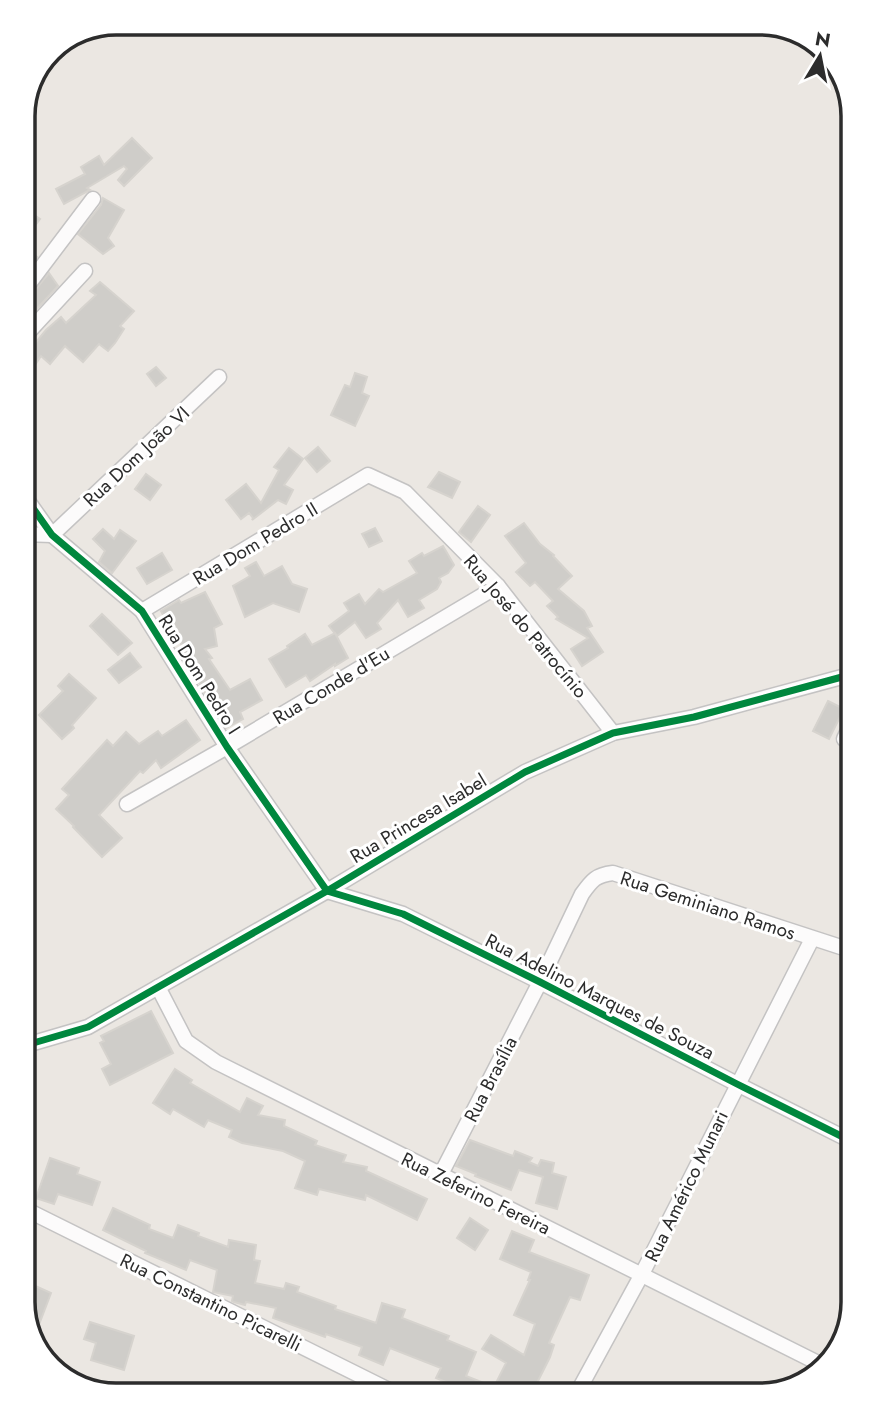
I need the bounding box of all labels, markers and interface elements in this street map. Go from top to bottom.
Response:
north arrow [785,21,855,91]
text: N [813,25,833,54]
street label: Rua Dom João VI [77,400,196,513]
street label: Rua Dom Pedro II [188,495,323,591]
street label: Rua José do Patrocínio [457,549,594,704]
street label: Rua Dom Pedro I [152,609,247,739]
street label: Rua Conde d'Eu [268,640,395,731]
street label: Rua Princesa Isabel [345,767,492,870]
street label: Rua Geminiano Ramos [617,864,799,947]
street label: Rua Adelino Marques de Souza [481,927,719,1066]
street label: Rua Brasília [457,1032,524,1127]
street label: Rua Américo Munari [638,1106,735,1266]
street label: Rua Zeferino Fereira [397,1146,555,1241]
street label: Rua Constantino Picarelli [115,1247,306,1358]

